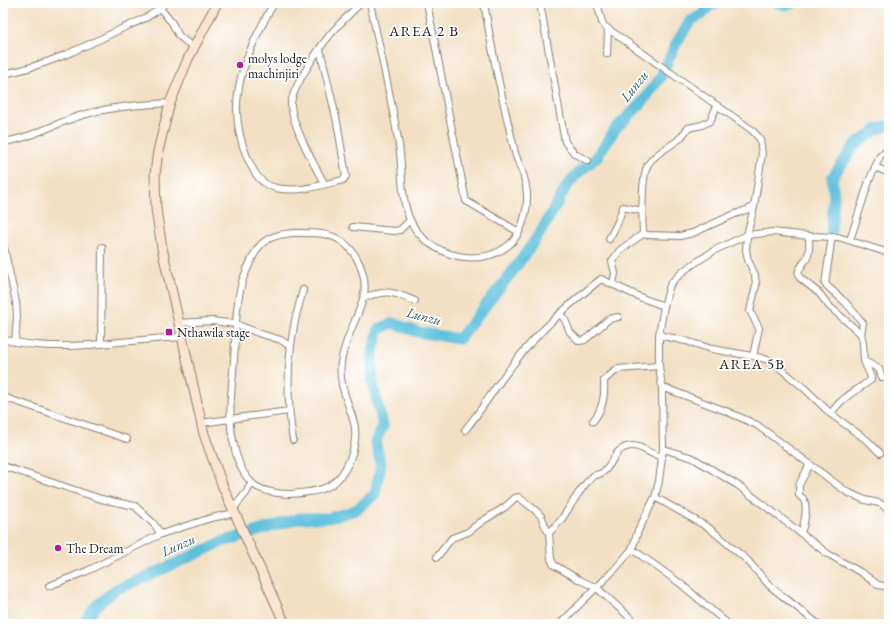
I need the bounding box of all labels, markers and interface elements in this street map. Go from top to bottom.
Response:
district label: AREA 2 B [388,21,459,40]
place label: molys lodge machinjiri [248,50,307,82]
marker: molys lodge machinjiri [235,60,245,70]
water label: Lunzu [615,67,652,106]
water label: Lunzu [404,303,443,329]
place label: Nthawila stage [177,324,250,341]
marker: Nthawila stage [164,327,174,337]
district label: AREA 5B [718,354,785,373]
water label: Lunzu [157,530,198,561]
place label: The Dream [66,540,124,557]
marker: The Dream [53,543,63,553]

